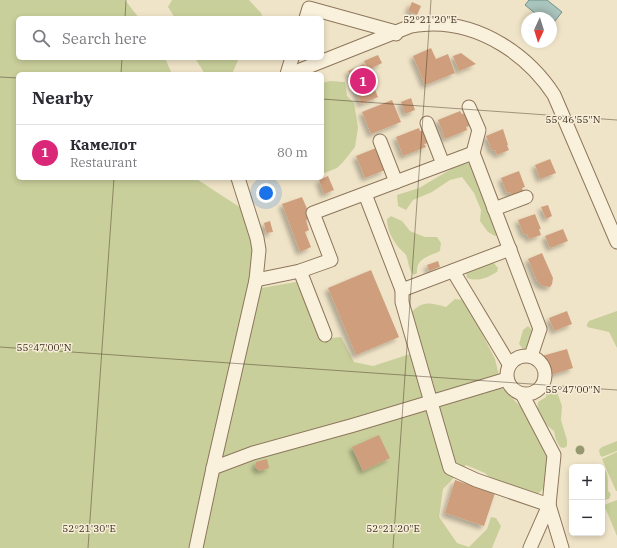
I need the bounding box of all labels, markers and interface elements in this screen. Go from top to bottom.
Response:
north arrow [521,12,557,48]
text: 52°21'20"E [403,13,457,26]
search box [16,16,324,60]
icon: search [30,27,52,49]
text: Search here [62,29,147,48]
pin: 1 [350,66,376,96]
text: Nearby [32,87,93,109]
text: 55°46'55"N [546,113,601,126]
text: Камелот [70,135,137,154]
text: 1 [41,144,49,161]
text: 80 m [277,144,308,161]
text: Restaurant [70,154,137,171]
your location [256,183,276,203]
text: 55°47'00"N [17,341,72,354]
text: 55°47'00"N [546,383,601,396]
map controls [569,464,605,536]
button: + [569,464,605,500]
button: − [569,500,605,536]
text: 52°21'30"E [62,522,116,535]
text: 52°21'20"E [366,522,420,535]

